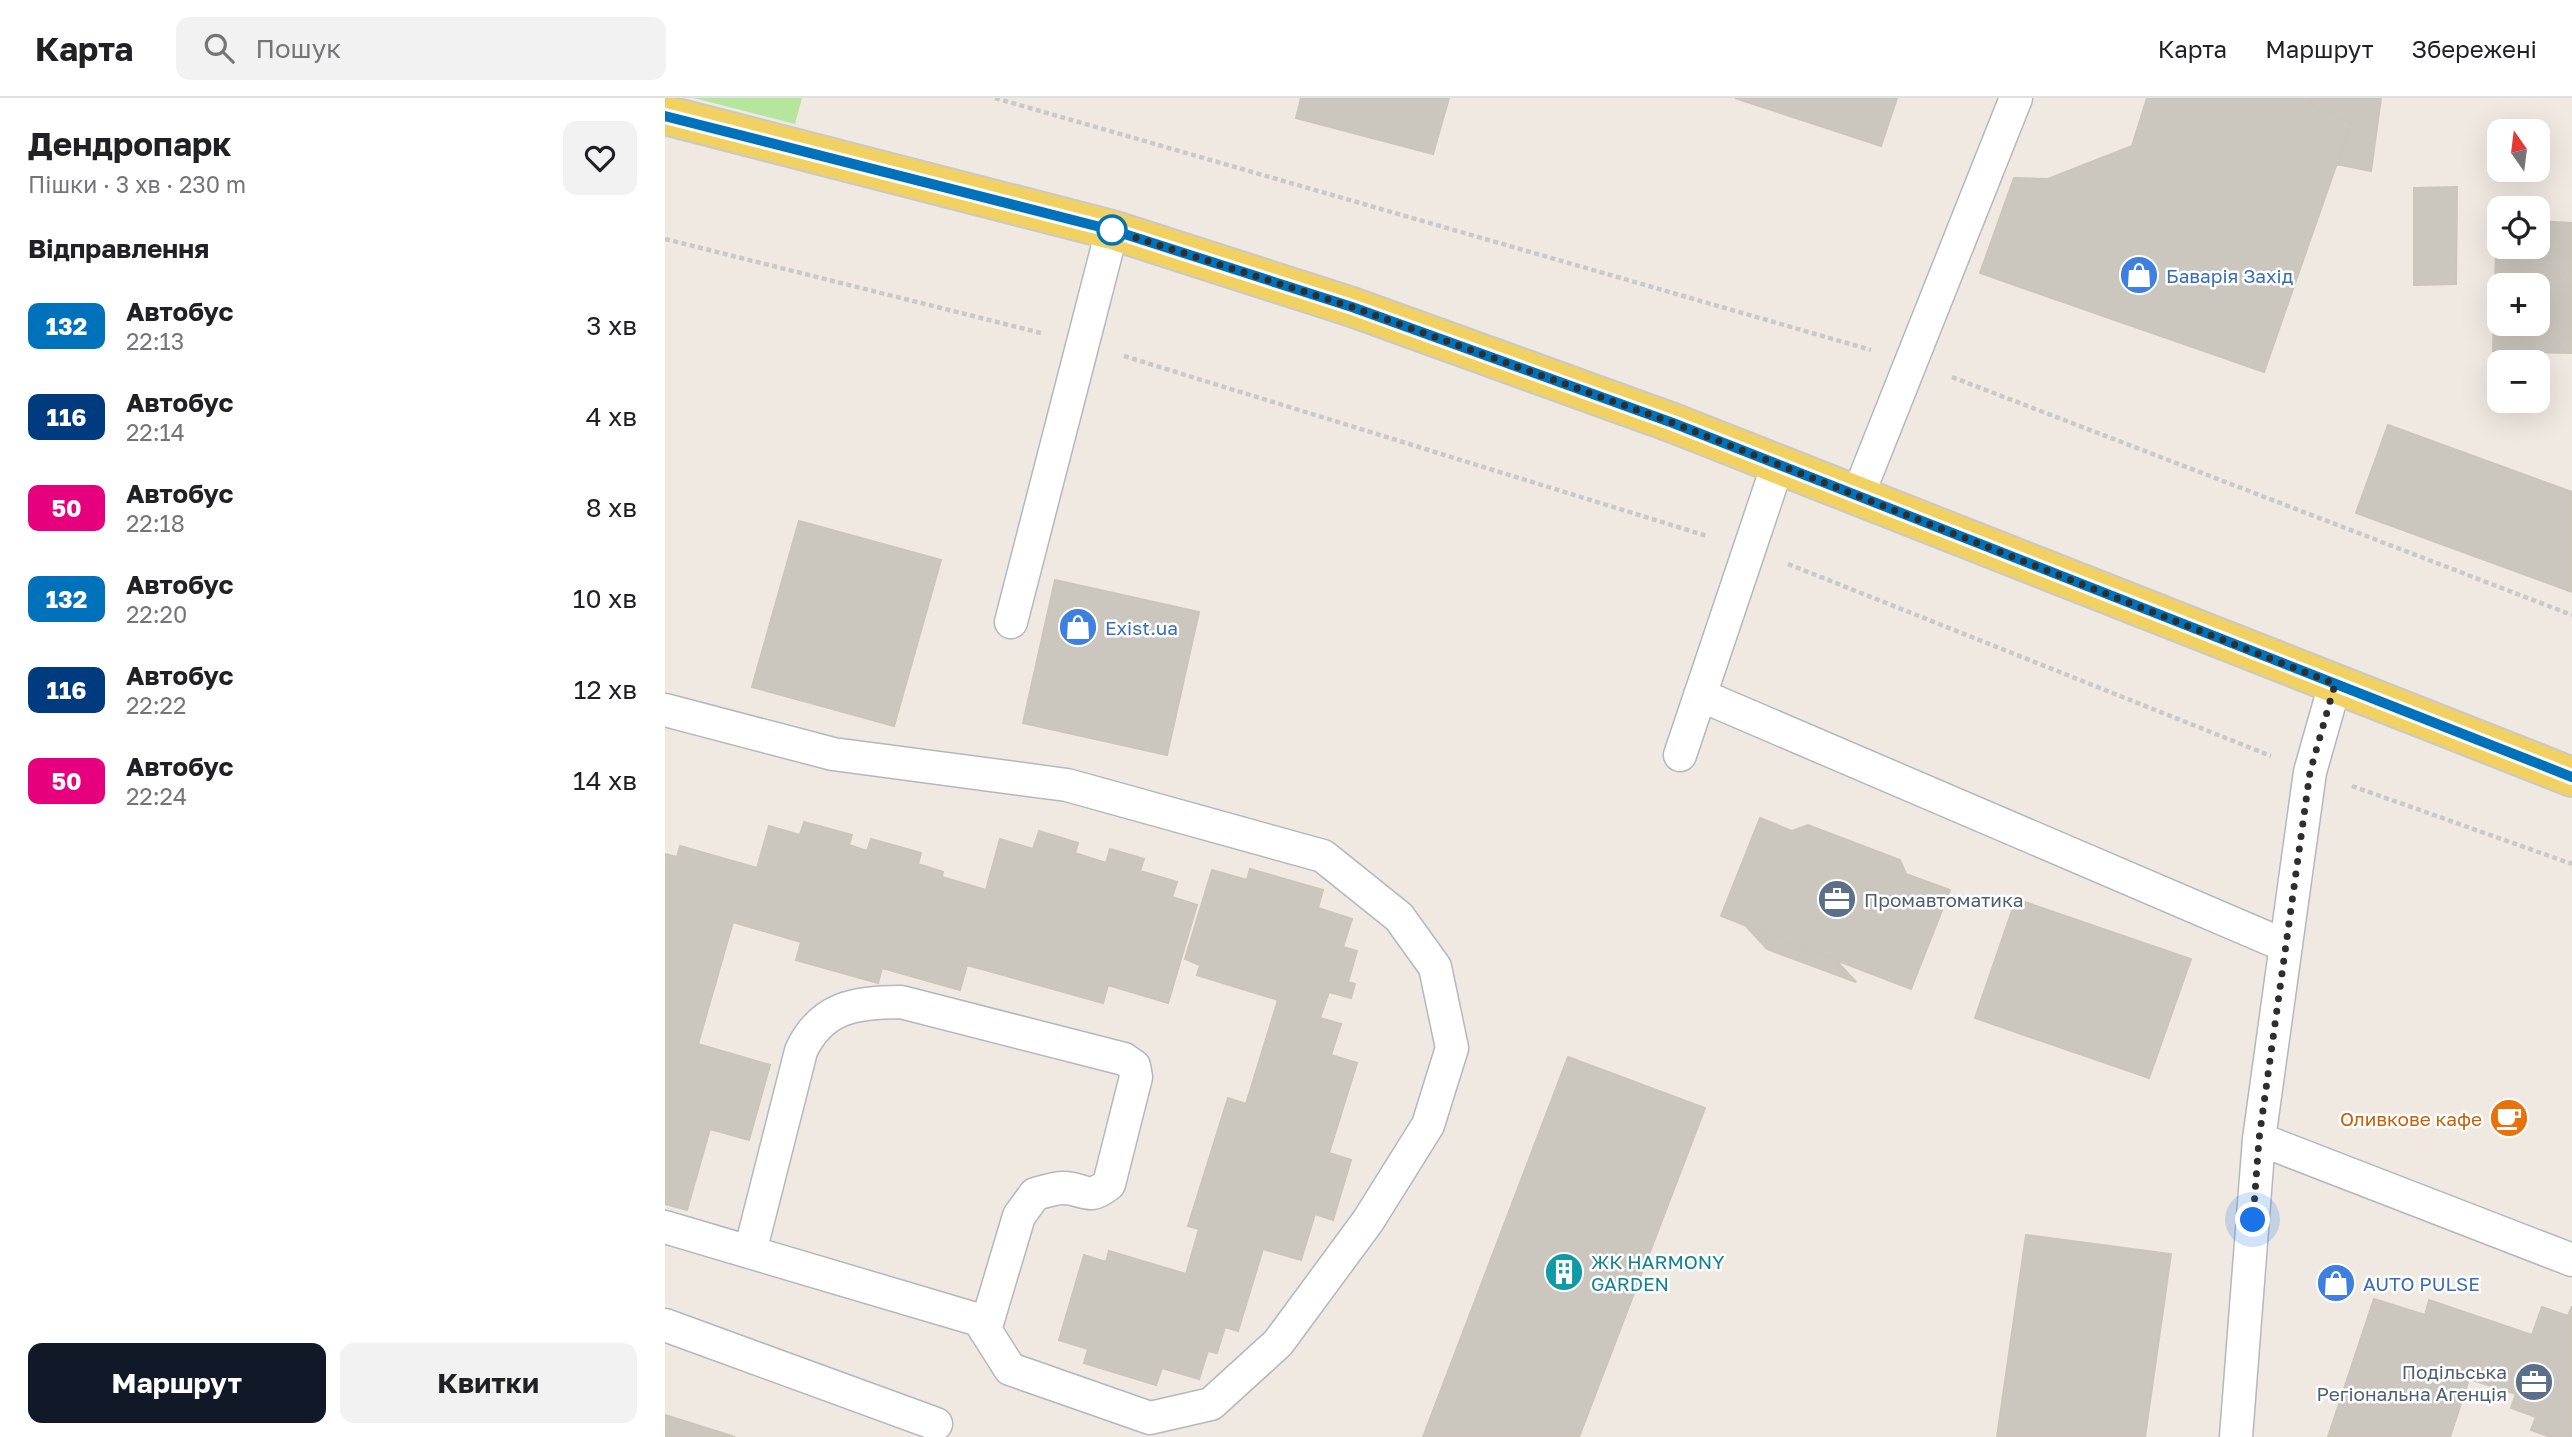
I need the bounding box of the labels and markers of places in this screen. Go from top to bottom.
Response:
unlabelled marker [1097,215,1127,245]
shop icon: Баварія Захід [2118,254,2160,296]
place label: Баварія Захід [2166,264,2294,287]
shop icon: Exist.ua [1057,606,1099,648]
place label: Exist.ua [1105,616,1178,639]
office icon: Промавтоматика [1816,878,1858,920]
place label: Промавтоматика [1864,888,2023,911]
cafe icon: Оливкове кафе [2488,1097,2530,1139]
place label: Оливкове кафе [2340,1107,2482,1130]
place label: ЖК HARMONY GARDEN [1591,1250,1724,1295]
building icon: ЖК HARMONY GARDEN [1543,1251,1585,1293]
shop icon: AUTO PULSE [2315,1262,2357,1304]
place label: AUTO PULSE [2363,1272,2480,1295]
place label: Подільська Регіональна Агенція [2316,1360,2507,1405]
office icon: Подільська Регіональна Агенція [2513,1361,2555,1403]

